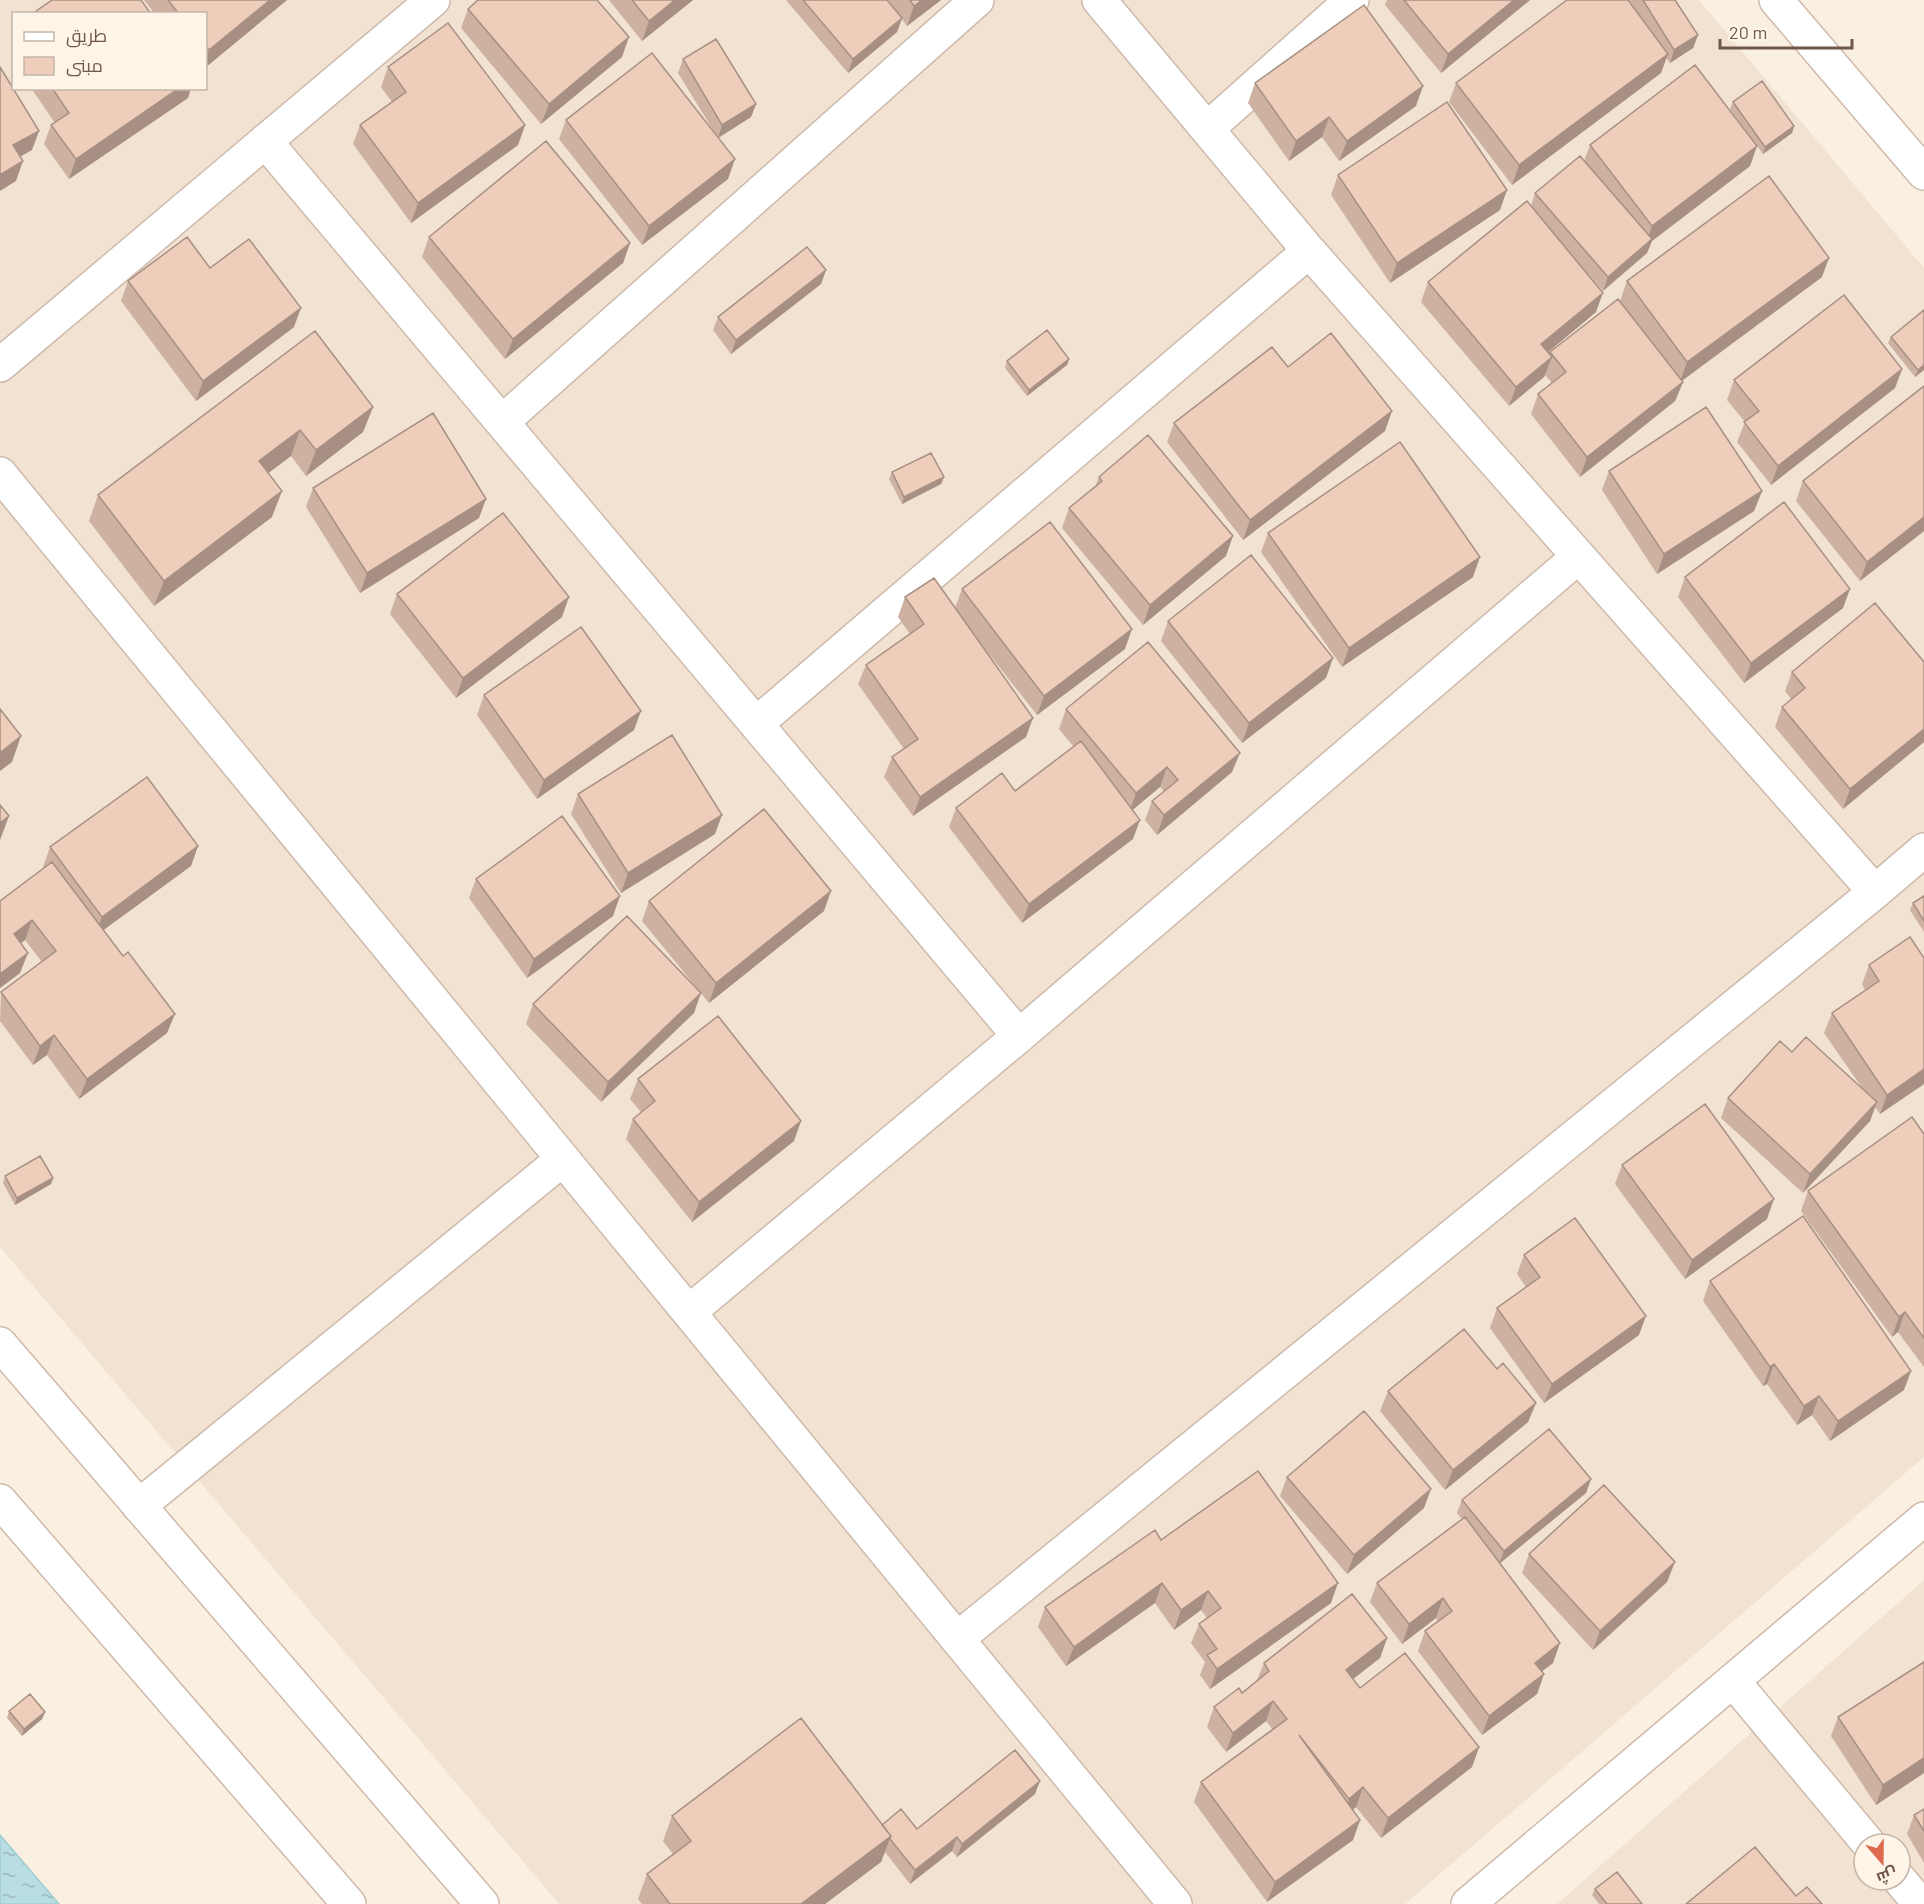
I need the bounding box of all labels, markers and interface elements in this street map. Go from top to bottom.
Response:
legend [12,12,207,90]
scale bar [1720,12,1852,50]
text: 20 m [1729,21,1767,43]
text: طريق [66,24,107,48]
text: مبنى [66,54,103,77]
north arrow [1852,1832,1912,1892]
text: ش [1874,1863,1900,1889]

